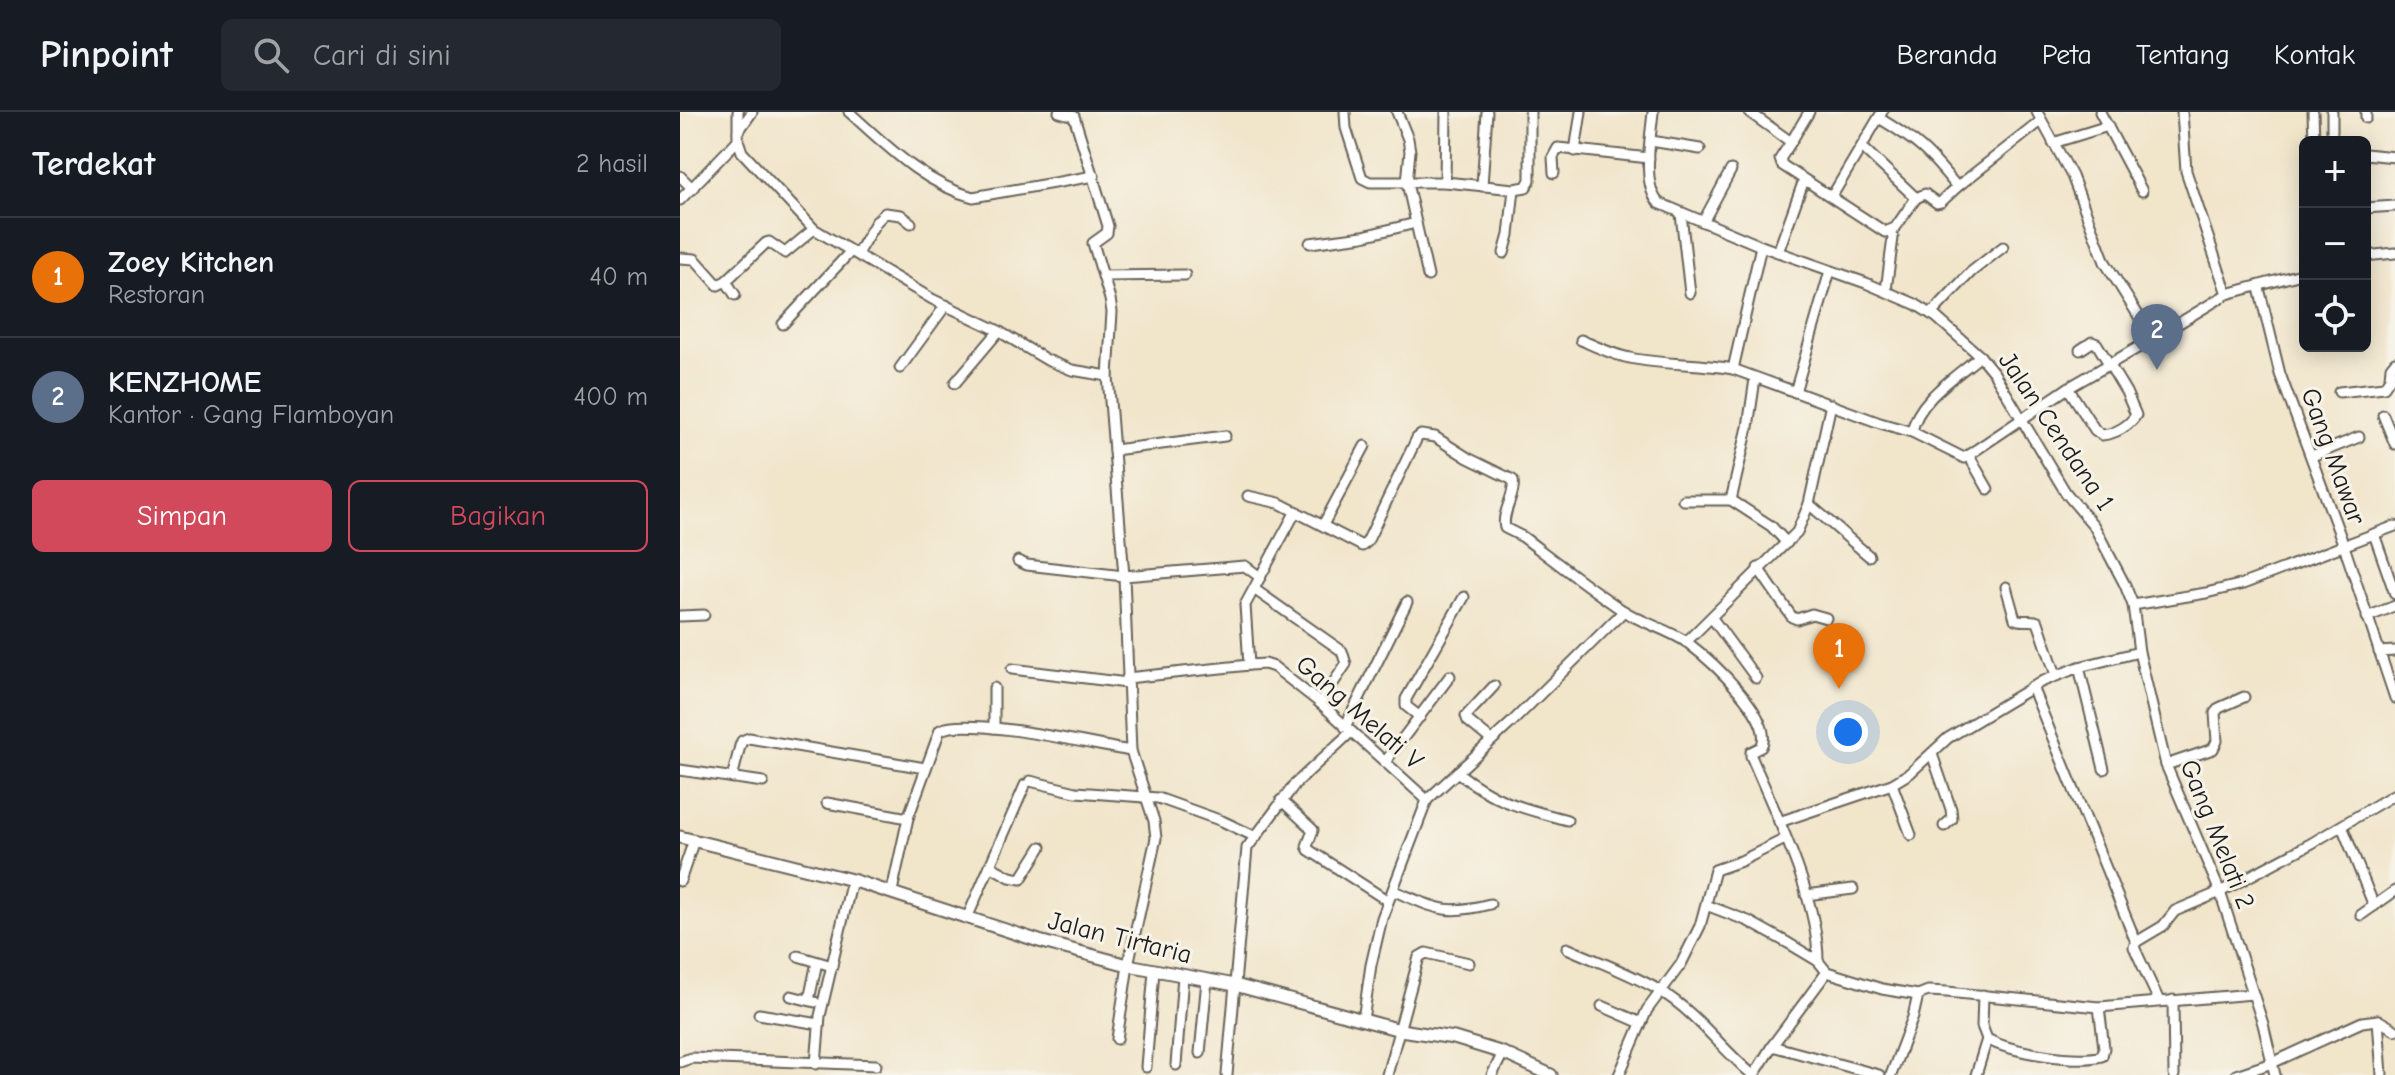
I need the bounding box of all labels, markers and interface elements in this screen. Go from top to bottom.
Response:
search box [221,19,781,91]
text: Pinpoint [40,33,173,77]
icon: search [249,33,293,77]
text: Cari di sini [313,38,451,73]
text: Beranda [1897,39,1998,71]
text: Peta [2042,39,2092,71]
text: Tentang [2136,39,2230,71]
text: Kontak [2274,39,2355,71]
map controls [2299,136,2371,352]
button: + [2299,136,2371,208]
text: Terdekat [32,144,155,184]
text: 2 hasil [576,149,648,179]
button: − [2299,208,2371,280]
text: Zoey Kitchen [108,245,274,280]
text: 1 [53,262,63,292]
text: 40 m [589,262,648,292]
text: Restoran [108,280,205,310]
button: locate [2299,280,2371,352]
pin: 2 [2131,304,2183,370]
street label: Jalan Cendana 1 [1992,347,2120,517]
text: KENZHOME [108,365,261,400]
text: 2 [52,382,64,412]
text: 400 m [574,382,648,412]
street label: Gang Mawar [2295,384,2372,529]
text: Kantor · Gang Flamboyan [108,400,394,430]
button: Simpan [32,480,332,552]
button: Bagikan [348,480,648,552]
pin: 1 [1813,623,1865,689]
street label: Gang Melati V [1290,649,1429,776]
your location [1828,712,1868,752]
street label: Gang Melati 2 [2173,755,2261,913]
street label: Jalan Tirtaria [1045,906,1195,970]

